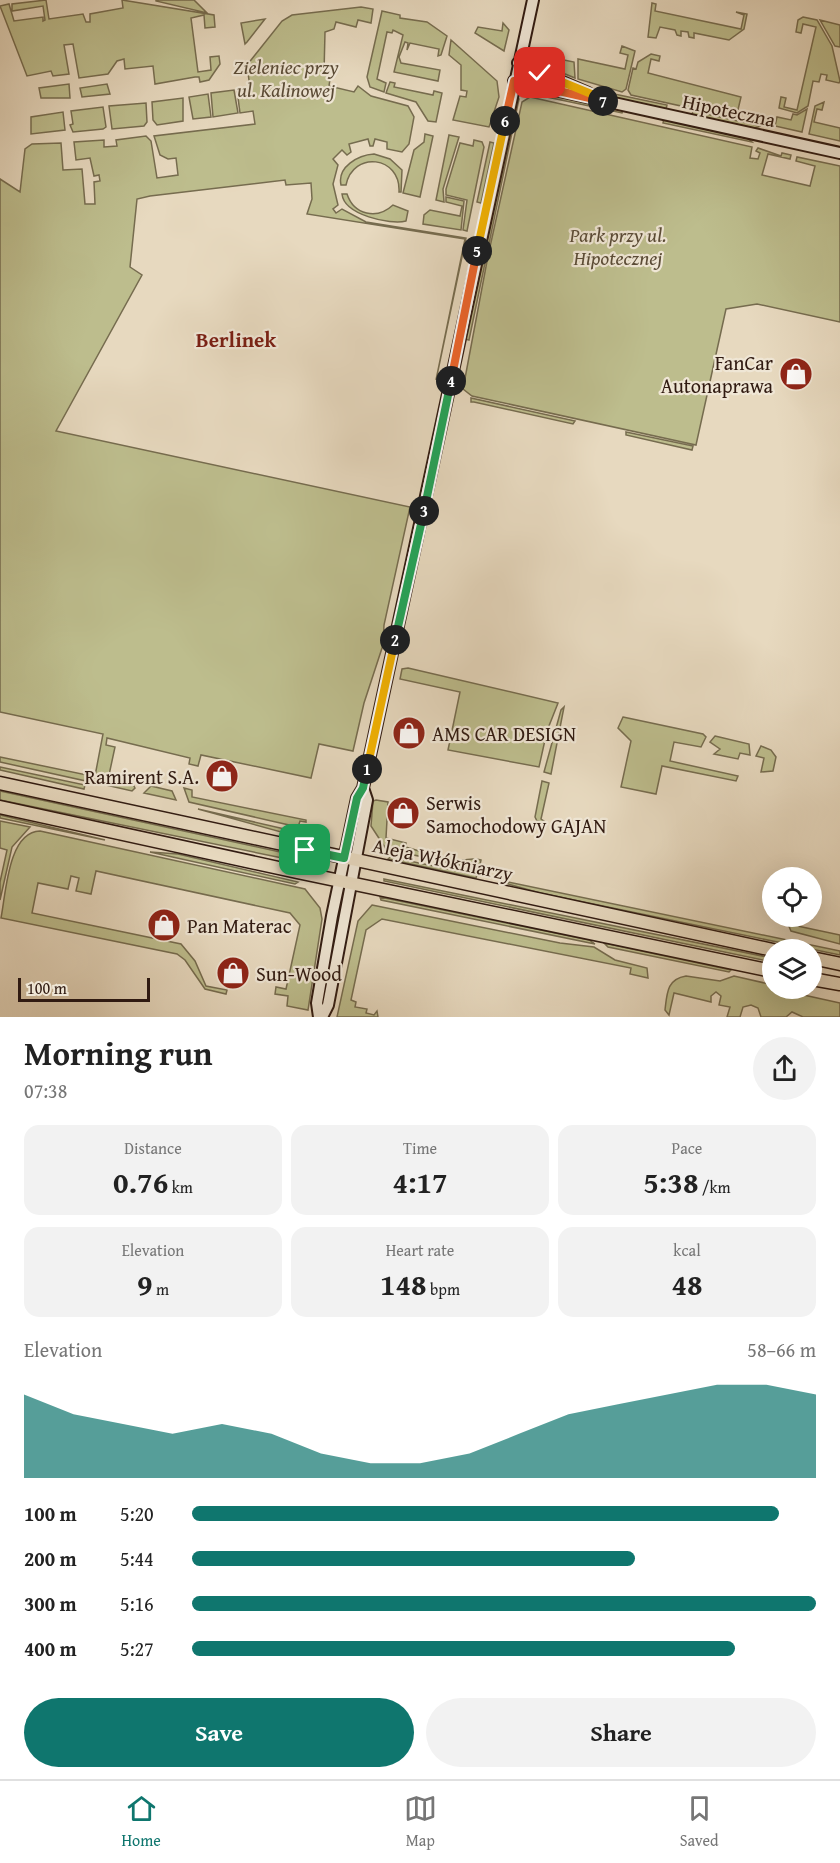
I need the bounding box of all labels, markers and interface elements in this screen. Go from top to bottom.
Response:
pin [514,47,565,98]
park label: Zieleniec przy ul. Kalinowej [233,52,339,104]
icon: check [523,56,556,89]
pin: 7 [588,86,618,116]
street label: Hipoteczna [680,86,779,134]
text: 7 [599,89,607,113]
pin: 6 [490,106,520,136]
text: 6 [501,109,509,133]
park label: Park przy ul. Hipotecznej [569,220,666,272]
pin: 5 [462,236,492,266]
text: 5 [473,239,481,263]
district label: Berlinek [196,324,277,355]
place label: FanCar Autonaprawa [661,348,774,400]
shop icon: FanCar Autonaprawa [778,356,814,392]
pin: 4 [436,366,466,396]
text: 4 [447,369,455,393]
pin: 3 [409,496,439,526]
text: 3 [420,499,428,523]
pin: 2 [380,625,410,655]
text: 2 [391,628,399,652]
shop icon: AMS CAR DESIGN [391,715,427,751]
place label: AMS CAR DESIGN [432,719,576,748]
pin: 1 [352,754,382,784]
text: 1 [363,757,371,781]
shop icon: Ramirent S.A. [204,758,240,794]
place label: Ramirent S.A. [84,762,199,791]
place label: Serwis Samochodowy GAJAN [426,788,606,840]
shop icon: Serwis Samochodowy GAJAN [385,795,421,831]
pin [279,824,330,875]
street label: Aleja Włókniarzy [370,830,516,888]
icon: arrive [288,833,321,866]
map controls [762,867,822,999]
button: locate [762,867,822,927]
shop icon: Pan Materac [146,907,182,943]
place label: Pan Materac [187,911,292,940]
button: layers [762,939,822,999]
shop icon: Sun-Wood [215,955,251,991]
place label: Sun-Wood [256,959,342,988]
scale bar [18,975,150,1002]
text: 100 m [27,976,67,1000]
text: Morning run [24,1029,213,1077]
button: share [753,1037,816,1100]
text: 07:38 [24,1076,67,1105]
text: Distance [124,1136,182,1160]
text: Time [403,1136,437,1160]
text: Pace [672,1136,702,1160]
text: 0.76 [113,1160,168,1204]
text: 4:17 [392,1160,448,1204]
text: 5:38 [643,1160,698,1204]
text: km [168,1175,193,1199]
text: /km [698,1175,731,1199]
text: Elevation [122,1238,184,1262]
text: Heart rate [386,1238,454,1262]
text: kcal [673,1238,701,1262]
text: 9 [137,1262,152,1306]
text: 148 [380,1262,427,1306]
text: 48 [671,1262,703,1306]
text: m [152,1277,169,1301]
text: bpm [427,1277,460,1301]
text: Elevation [24,1335,102,1364]
text: 58–66 m [747,1335,816,1364]
text: 100 m [24,1499,77,1528]
text: 5:20 [120,1499,154,1528]
text: 200 m [24,1544,77,1573]
text: 5:44 [120,1544,154,1573]
text: 300 m [24,1589,77,1618]
text: 5:16 [120,1589,154,1618]
text: 400 m [24,1634,77,1663]
text: 5:27 [120,1634,154,1663]
button: Save [24,1698,414,1767]
button: Share [426,1698,816,1767]
tab: Home [121,1792,161,1852]
tab: Map [404,1792,437,1852]
tab: Saved [680,1792,719,1852]

